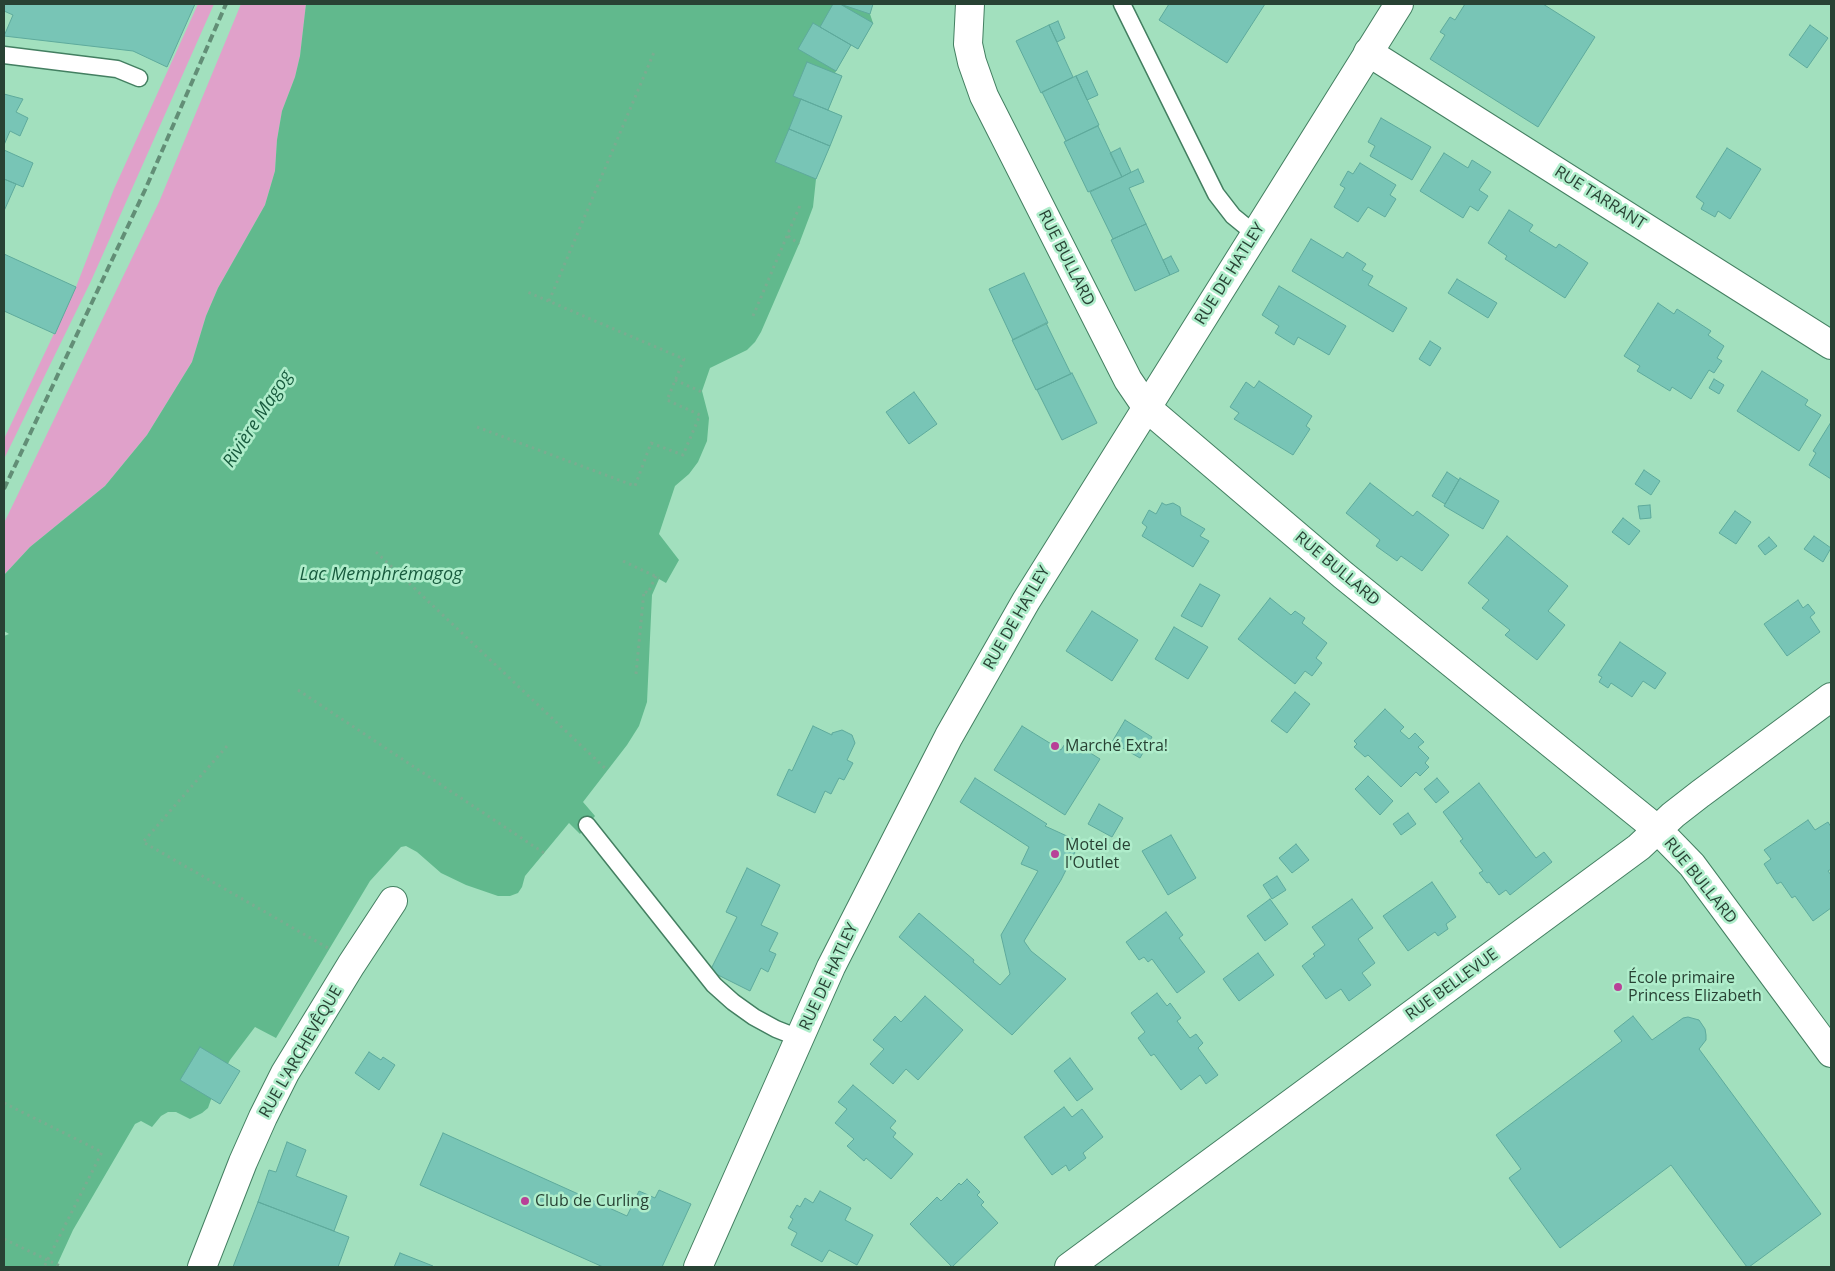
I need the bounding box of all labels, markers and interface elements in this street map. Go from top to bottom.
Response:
street label: RUE TARRANT [1551,162,1649,234]
street label: RUE BULLARD [1034,207,1098,309]
street label: RUE DE HATLEY [1191,220,1269,328]
water label: Rivière Magog [219,366,297,472]
street label: RUE BULLARD [1291,528,1383,610]
street label: RUE DE HATLEY [980,563,1054,673]
water label: Lac Memphrémagog [300,564,462,586]
place label: Marché Extra! [1065,736,1168,756]
marker: Marché Extra! [1049,740,1061,752]
street label: RUE BULLARD [1660,834,1740,928]
place label: Motel de l'Outlet [1065,835,1131,873]
marker: Motel de l'Outlet [1049,848,1061,860]
street label: RUE DE HATLEY [796,920,862,1034]
street label: RUE BELLEVUE [1402,945,1502,1025]
place label: École primaire Princess Elizabeth [1628,968,1762,1006]
marker: École primaire Princess Elizabeth [1612,981,1624,993]
street label: RUE L'ARCHEVÊQUE [256,983,346,1121]
place label: Club de Curling [535,1191,649,1211]
marker: Club de Curling [519,1195,531,1207]

